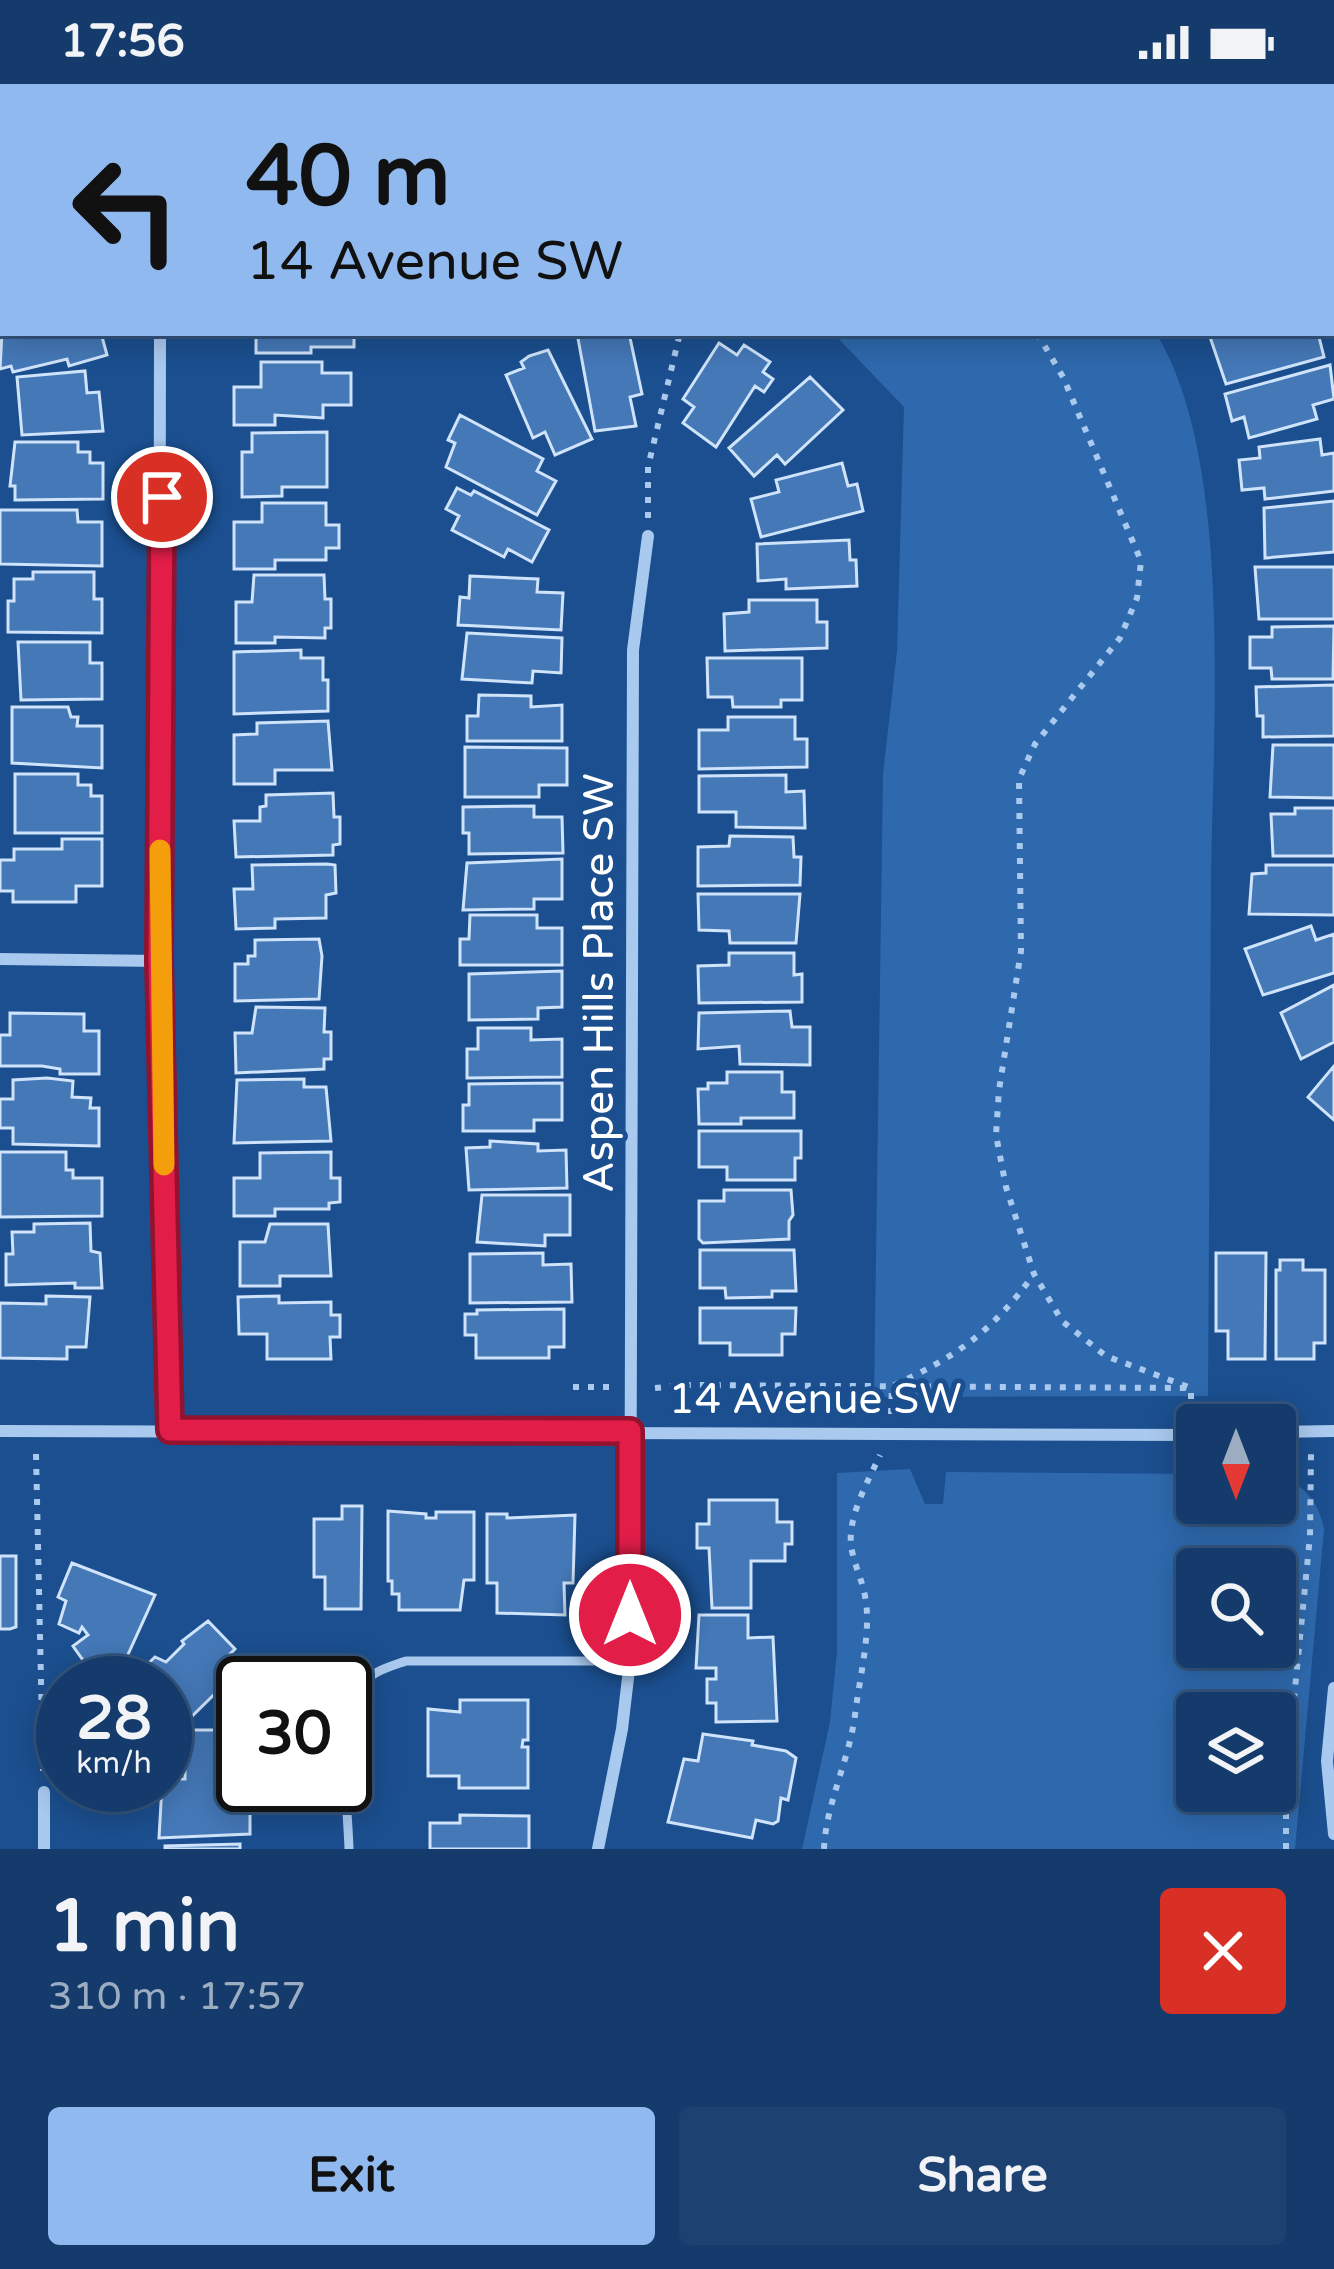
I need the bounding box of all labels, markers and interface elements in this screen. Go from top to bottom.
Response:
text: 17:56 [60,15,185,69]
text: 40 m [246,127,450,228]
icon: left [48,132,204,288]
text: 14 Avenue SW [246,229,623,294]
pin [111,446,213,548]
icon: arrive [129,464,195,530]
street label: Aspen Hills Place SW [574,773,625,1193]
street label: 14 Avenue SW [668,1374,962,1425]
north arrow [1176,1404,1296,1524]
map controls [1176,1404,1296,1812]
button: search [1176,1548,1296,1668]
position arrow [567,1552,693,1678]
speed limit sign: 30 [216,1656,372,1812]
text: 28 [76,1683,152,1755]
button: layers [1176,1692,1296,1812]
text: km/h [76,1745,152,1782]
text: 1 min [48,1884,240,1971]
button: close [1160,1888,1286,2014]
text: 310 m · 17:57 [48,1973,306,2020]
button: Exit [48,2107,655,2245]
button: Share [679,2107,1286,2245]

